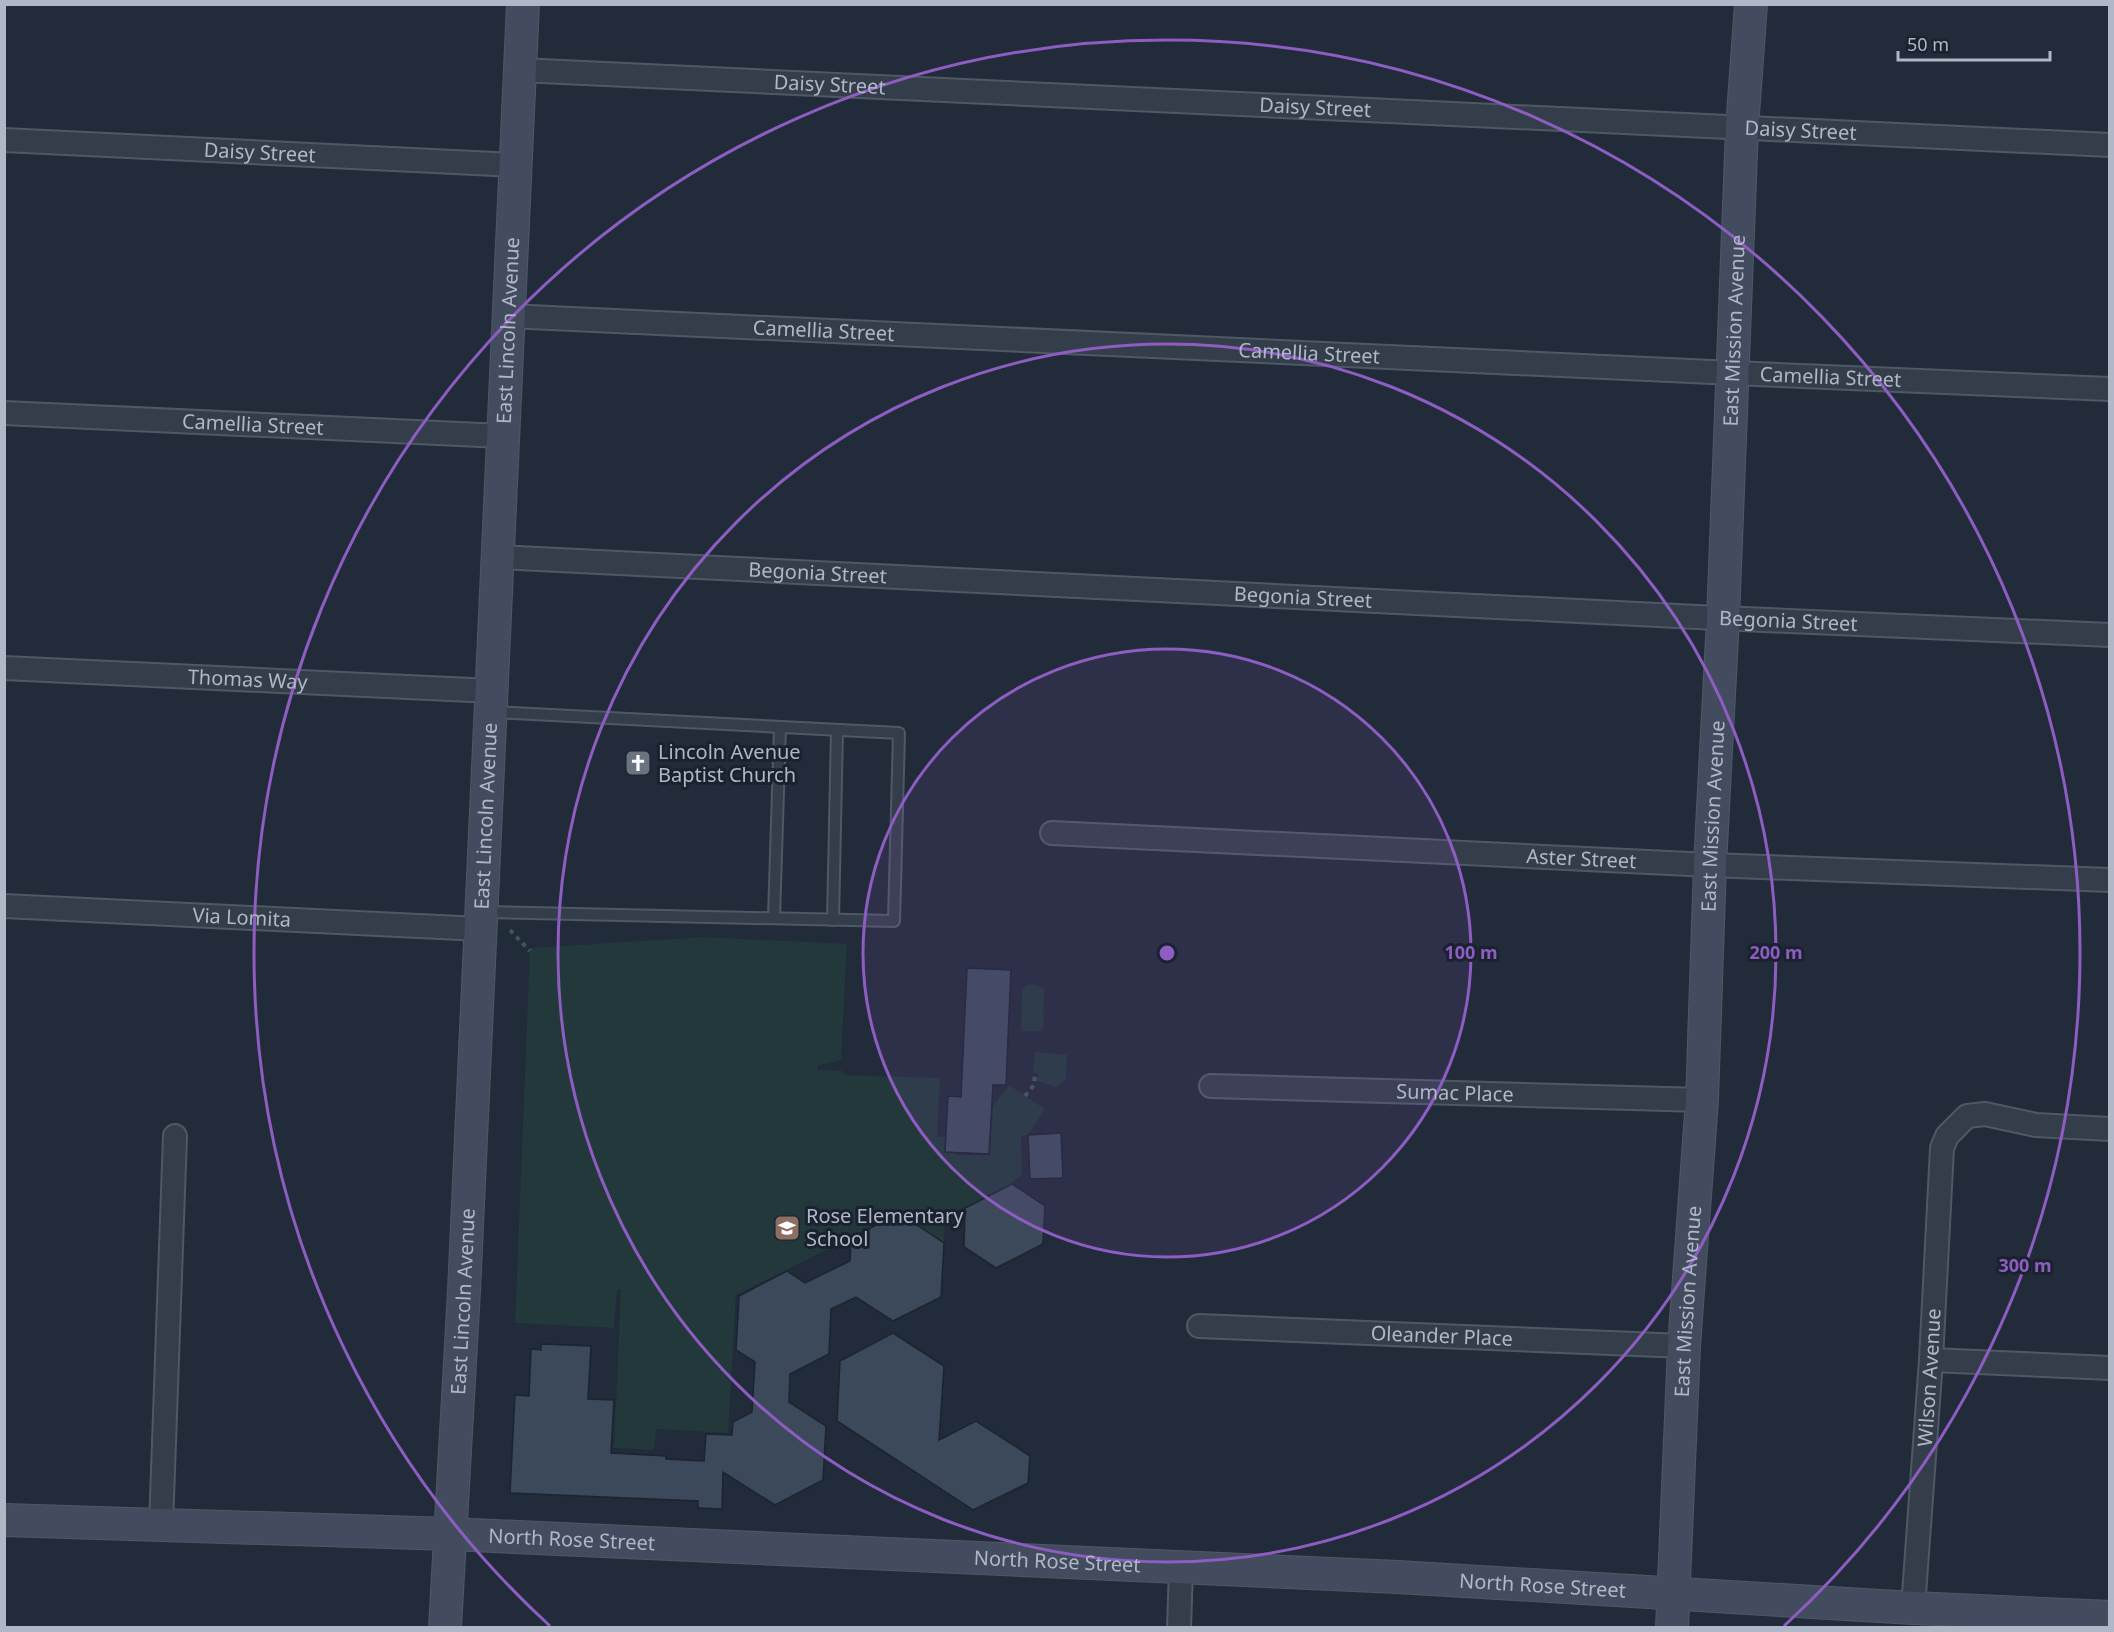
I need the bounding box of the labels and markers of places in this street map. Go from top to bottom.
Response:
place label: Lincoln Avenue Baptist Church [658,738,801,788]
church icon: Lincoln Avenue Baptist Church [623,748,653,778]
centre of rings [1157,943,1177,963]
place label: Rose Elementary School [806,1202,964,1252]
school or university icon: Rose Elementary School [772,1213,802,1243]

